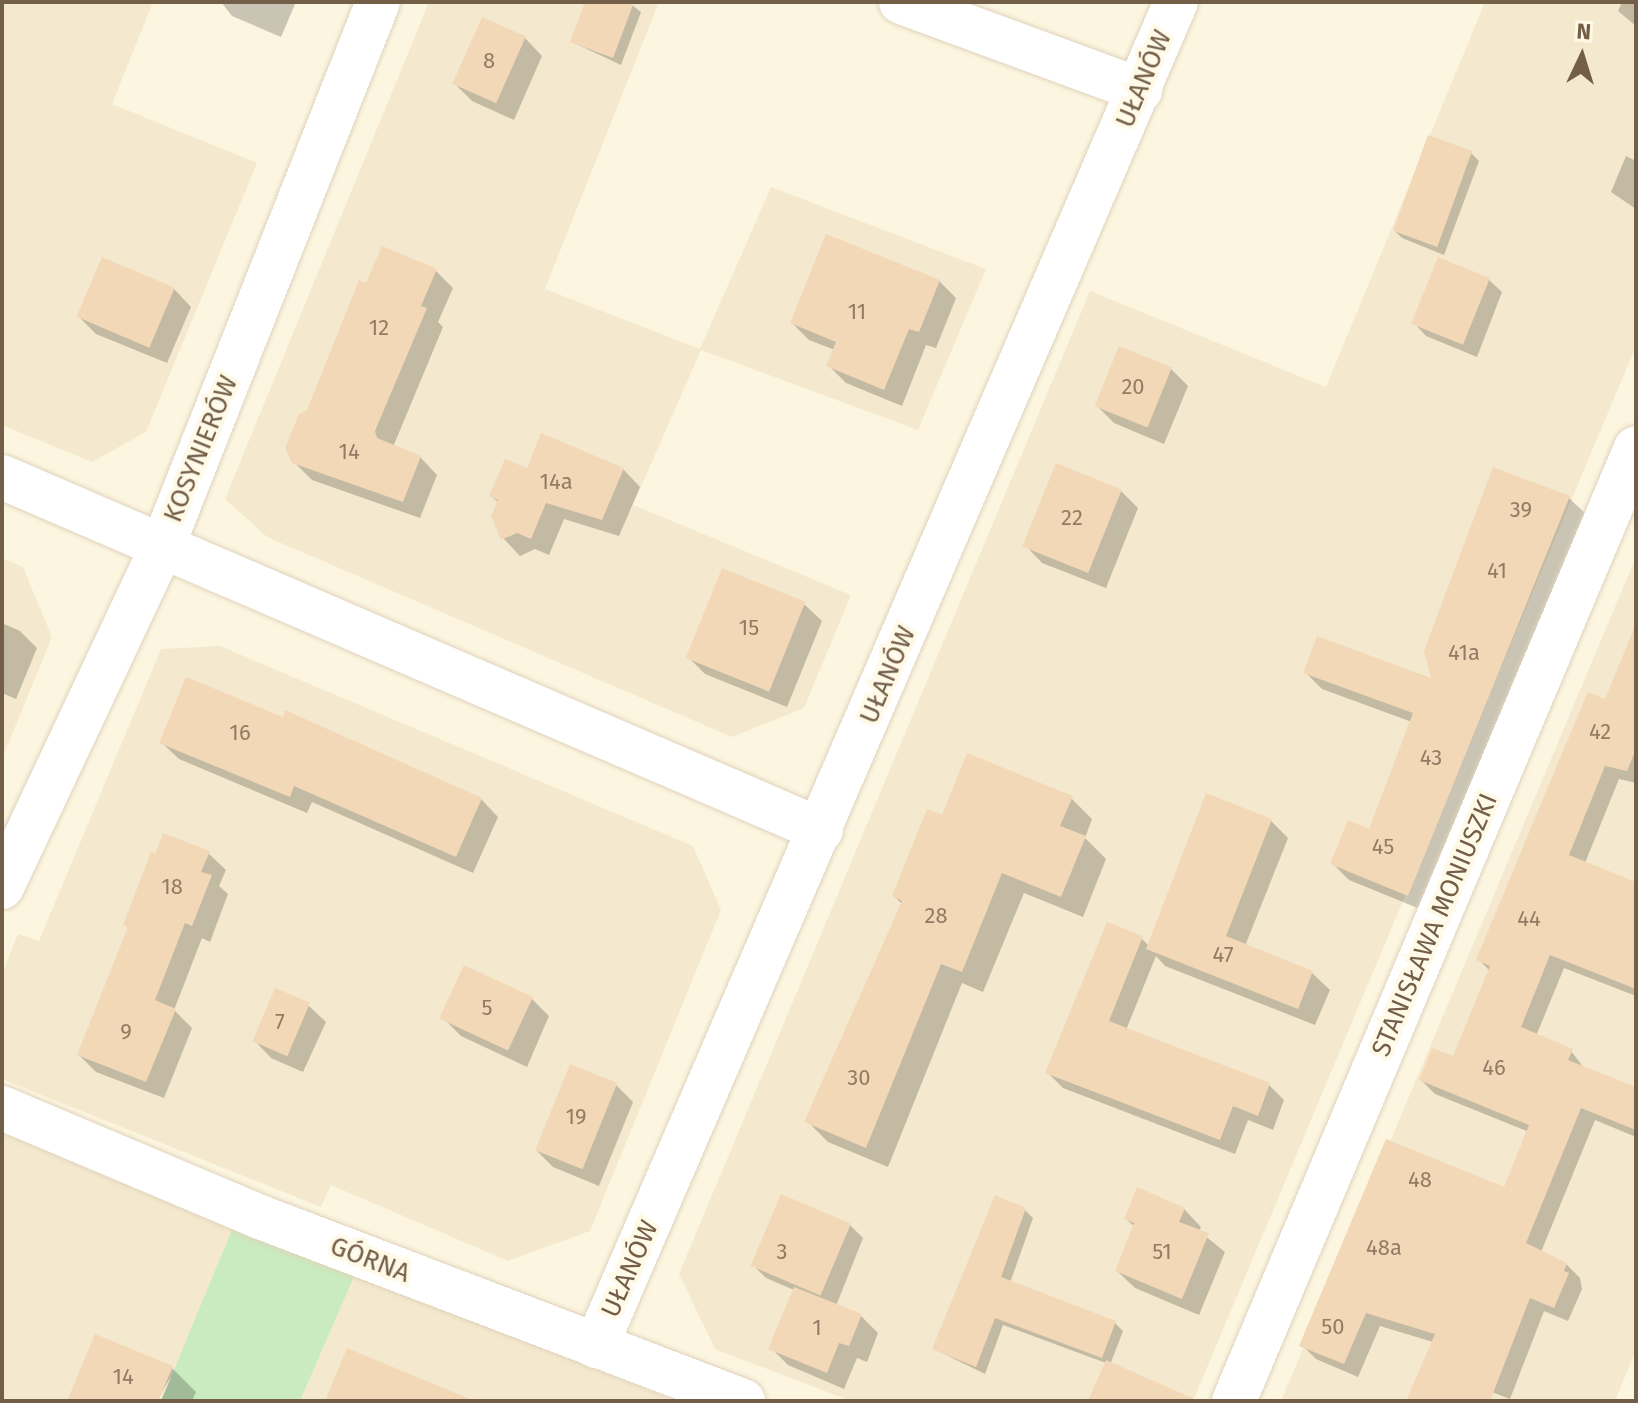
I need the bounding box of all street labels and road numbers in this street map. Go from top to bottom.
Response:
street label: UŁANÓW [1110,26,1178,132]
street label: KOSYNIERÓW [157,371,245,527]
street label: UŁANÓW [854,622,922,728]
street label: STANISŁAWA MONIUSZKI [1365,789,1505,1061]
street label: UŁANÓW [595,1216,665,1322]
street label: GÓRNA [326,1231,414,1289]

